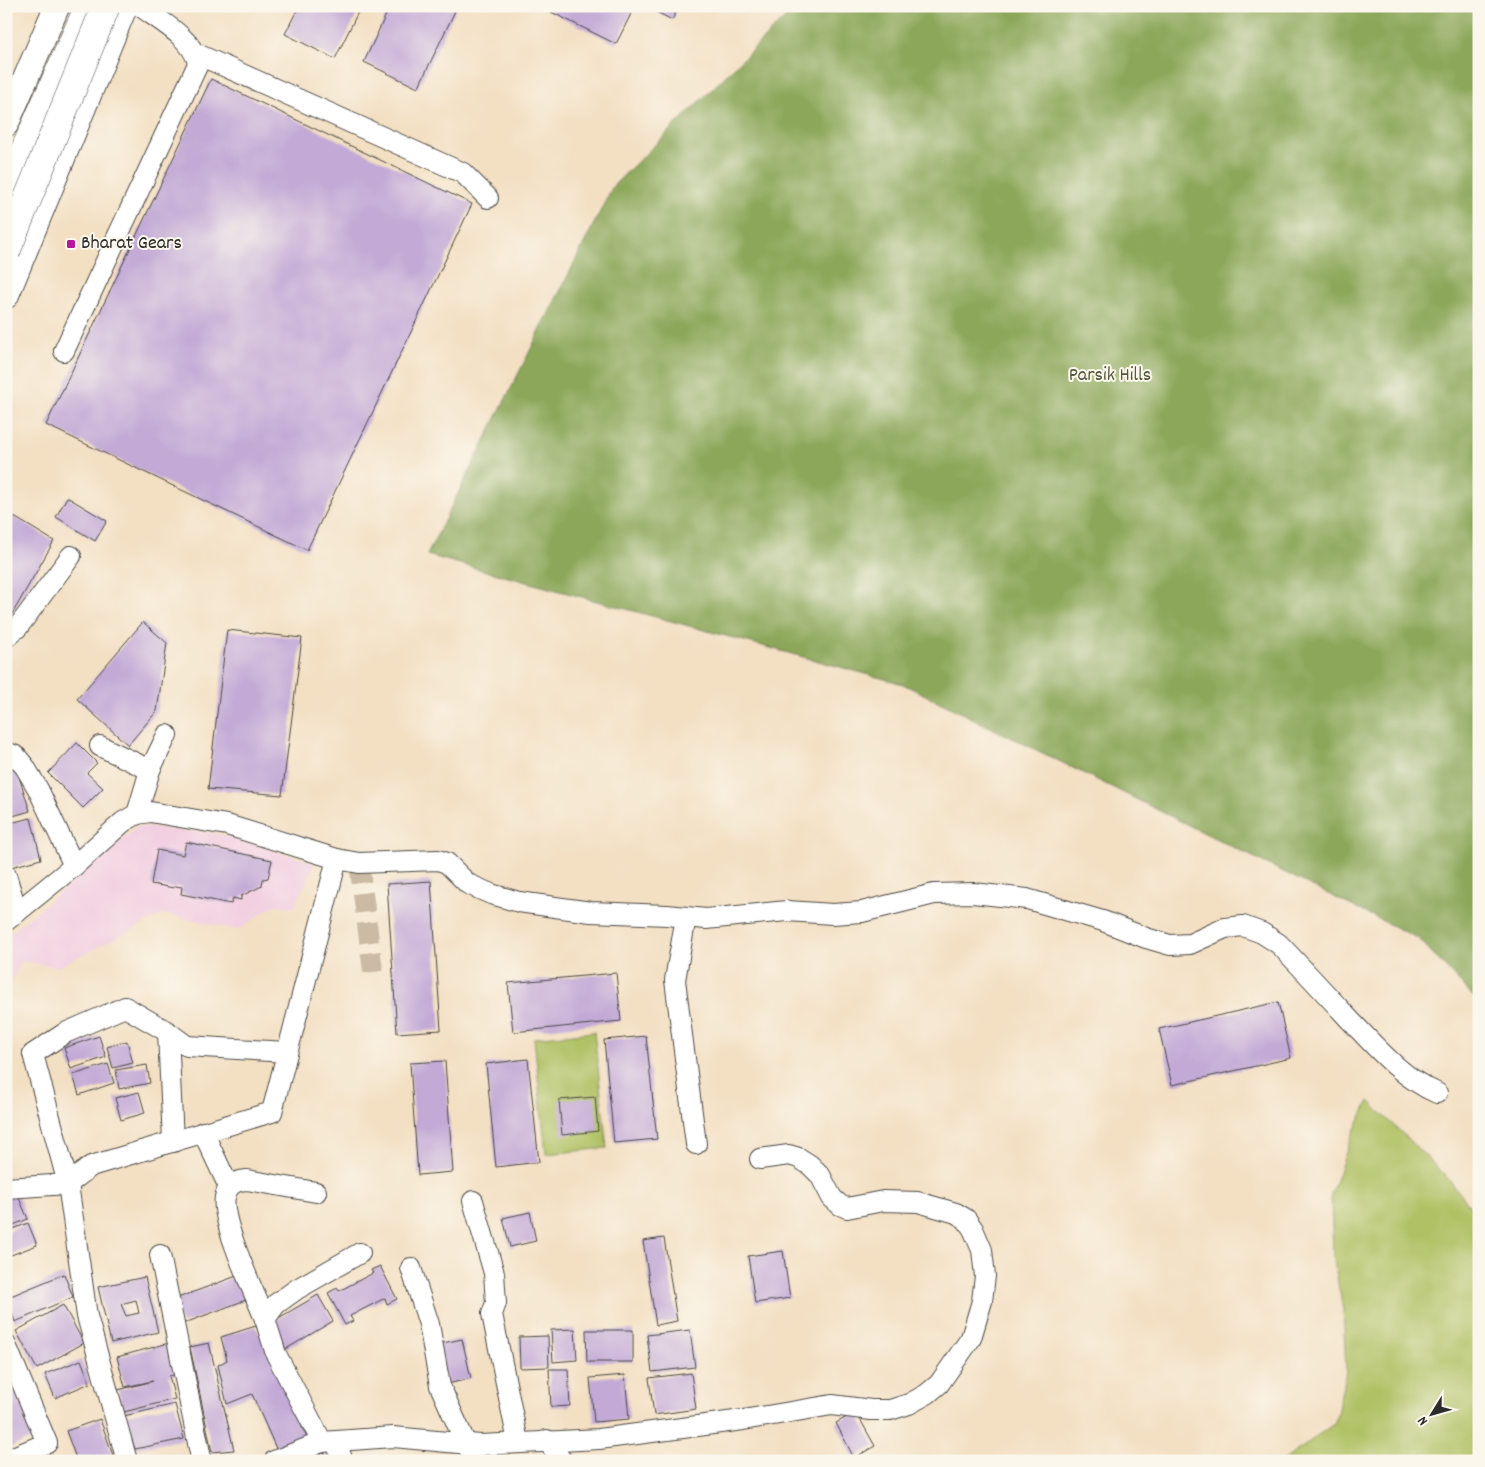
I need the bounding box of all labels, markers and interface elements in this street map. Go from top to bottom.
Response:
place label: Bharat Gears [81,230,182,258]
marker: Bharat Gears [65,238,77,250]
park label: Parsik Hills [1069,362,1151,390]
north arrow [1408,1390,1458,1440]
text: N [1413,1412,1433,1429]

